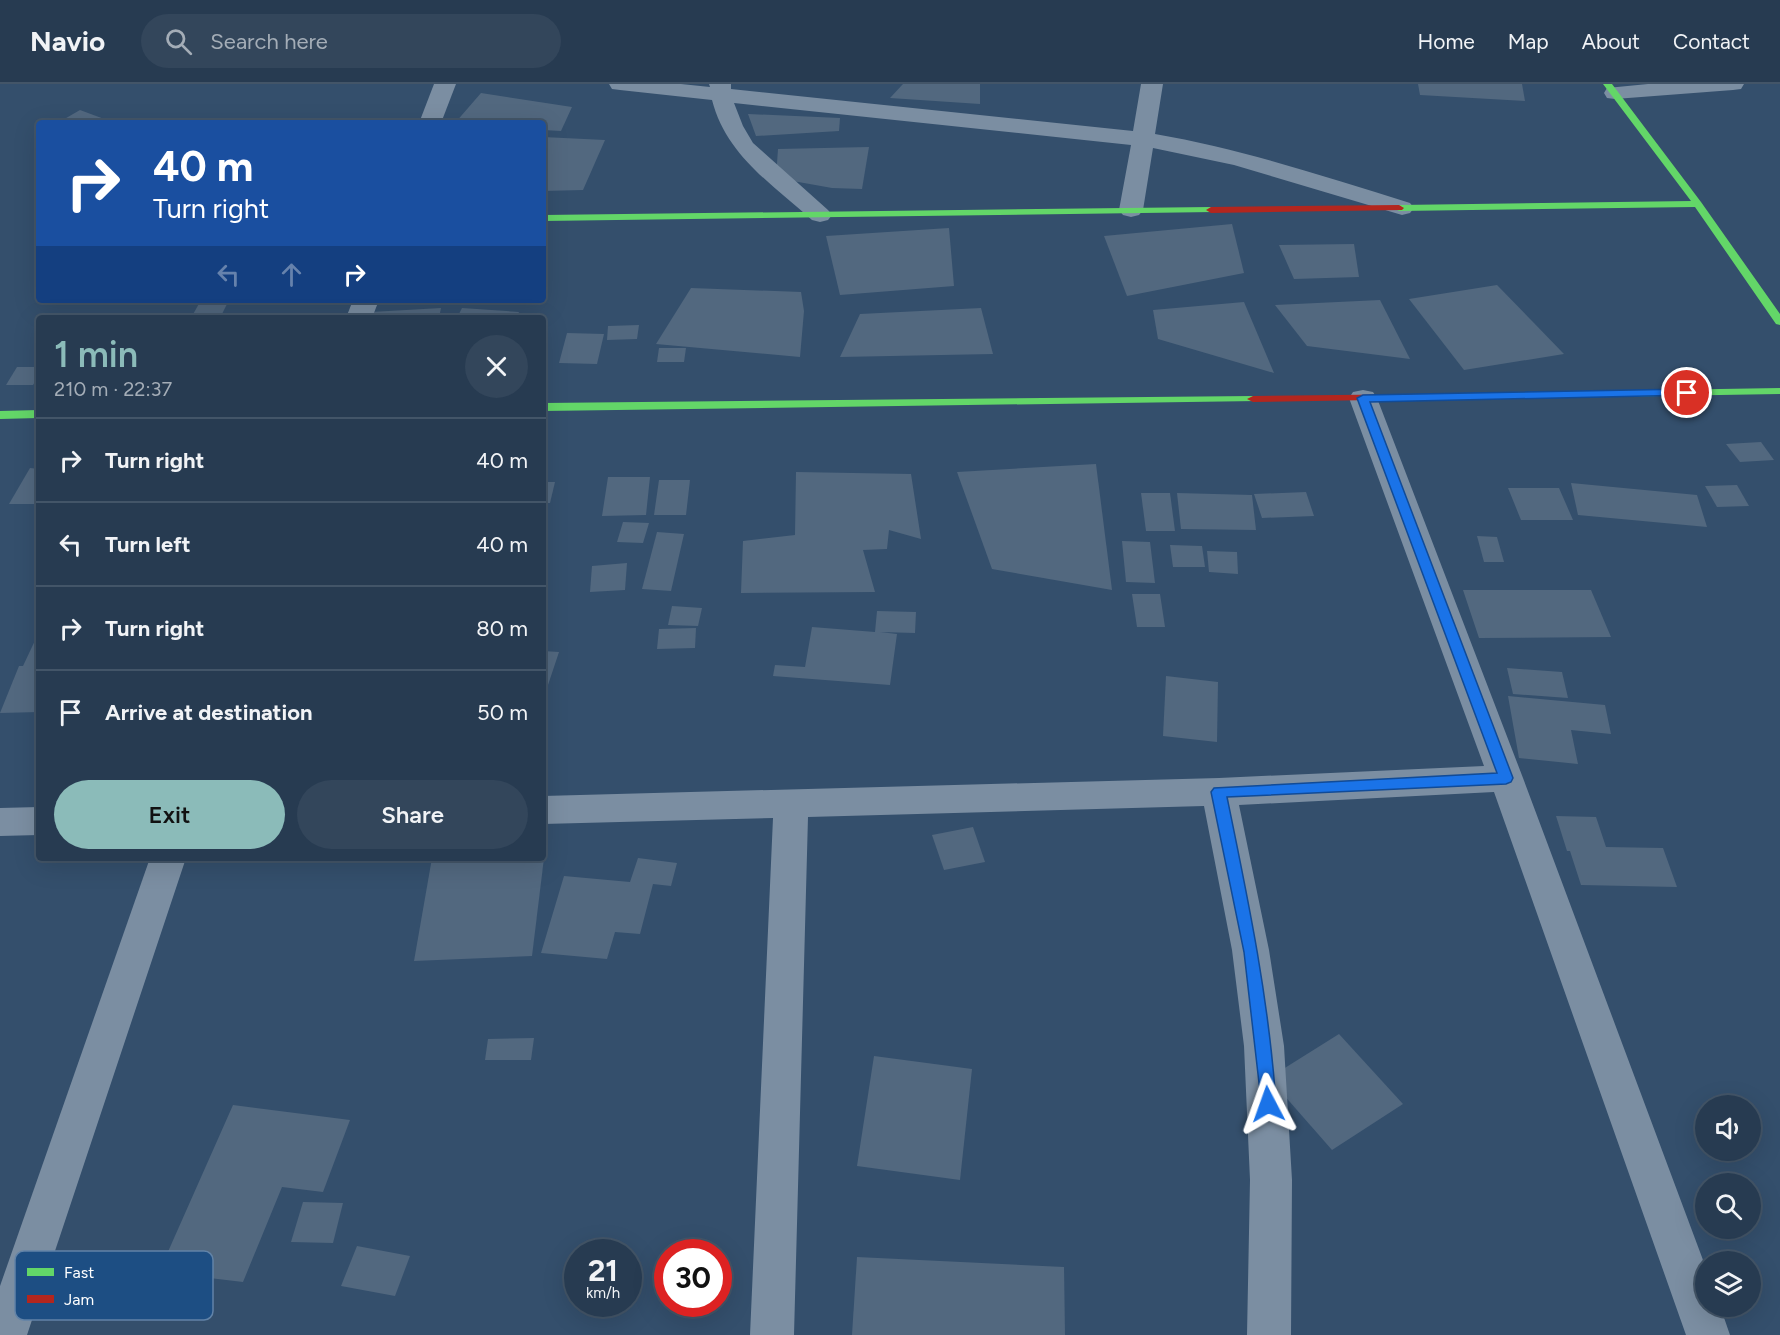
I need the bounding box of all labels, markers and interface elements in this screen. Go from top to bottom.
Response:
search box [141,14,561,68]
text: Navio [30,24,105,58]
icon: search [162,25,195,58]
text: Search here [210,28,328,55]
text: Home [1418,29,1475,54]
text: Map [1508,29,1549,54]
text: About [1582,29,1640,54]
text: Contact [1673,29,1750,54]
text: 40 m [153,141,253,192]
icon: right [54,144,132,222]
text: Turn right [153,192,269,225]
icon: left [212,258,245,291]
icon: ahead [275,258,308,291]
icon: right [338,258,371,291]
text: 1 min [54,333,138,376]
button: close [465,335,528,398]
pin [1661,367,1712,418]
icon: arrive [1670,376,1703,409]
text: 210 m · 22:37 [54,377,172,401]
icon: right [54,444,87,477]
text: Turn right [105,447,204,474]
text: 40 m [476,447,528,474]
icon: left [54,528,87,561]
text: Turn left [105,531,191,558]
text: 40 m [476,531,528,558]
icon: right [54,612,87,645]
text: Turn right [105,615,204,642]
text: 80 m [476,615,528,642]
icon: arrive [54,696,87,729]
text: Arrive at destination [105,699,313,726]
text: 50 m [477,699,528,726]
button: Exit [54,780,285,849]
button: Share [297,780,528,849]
position arrow [1236,1072,1300,1136]
map controls [1695,1095,1761,1317]
button: sound [1695,1095,1761,1161]
button: search [1695,1173,1761,1239]
speed limit sign: 30 [654,1239,732,1317]
legend [15,1251,213,1320]
button: layers [1695,1251,1761,1317]
text: 21 [588,1252,618,1289]
text: Fast [64,1263,94,1282]
text: km/h [586,1284,620,1302]
text: Jam [64,1290,94,1309]

